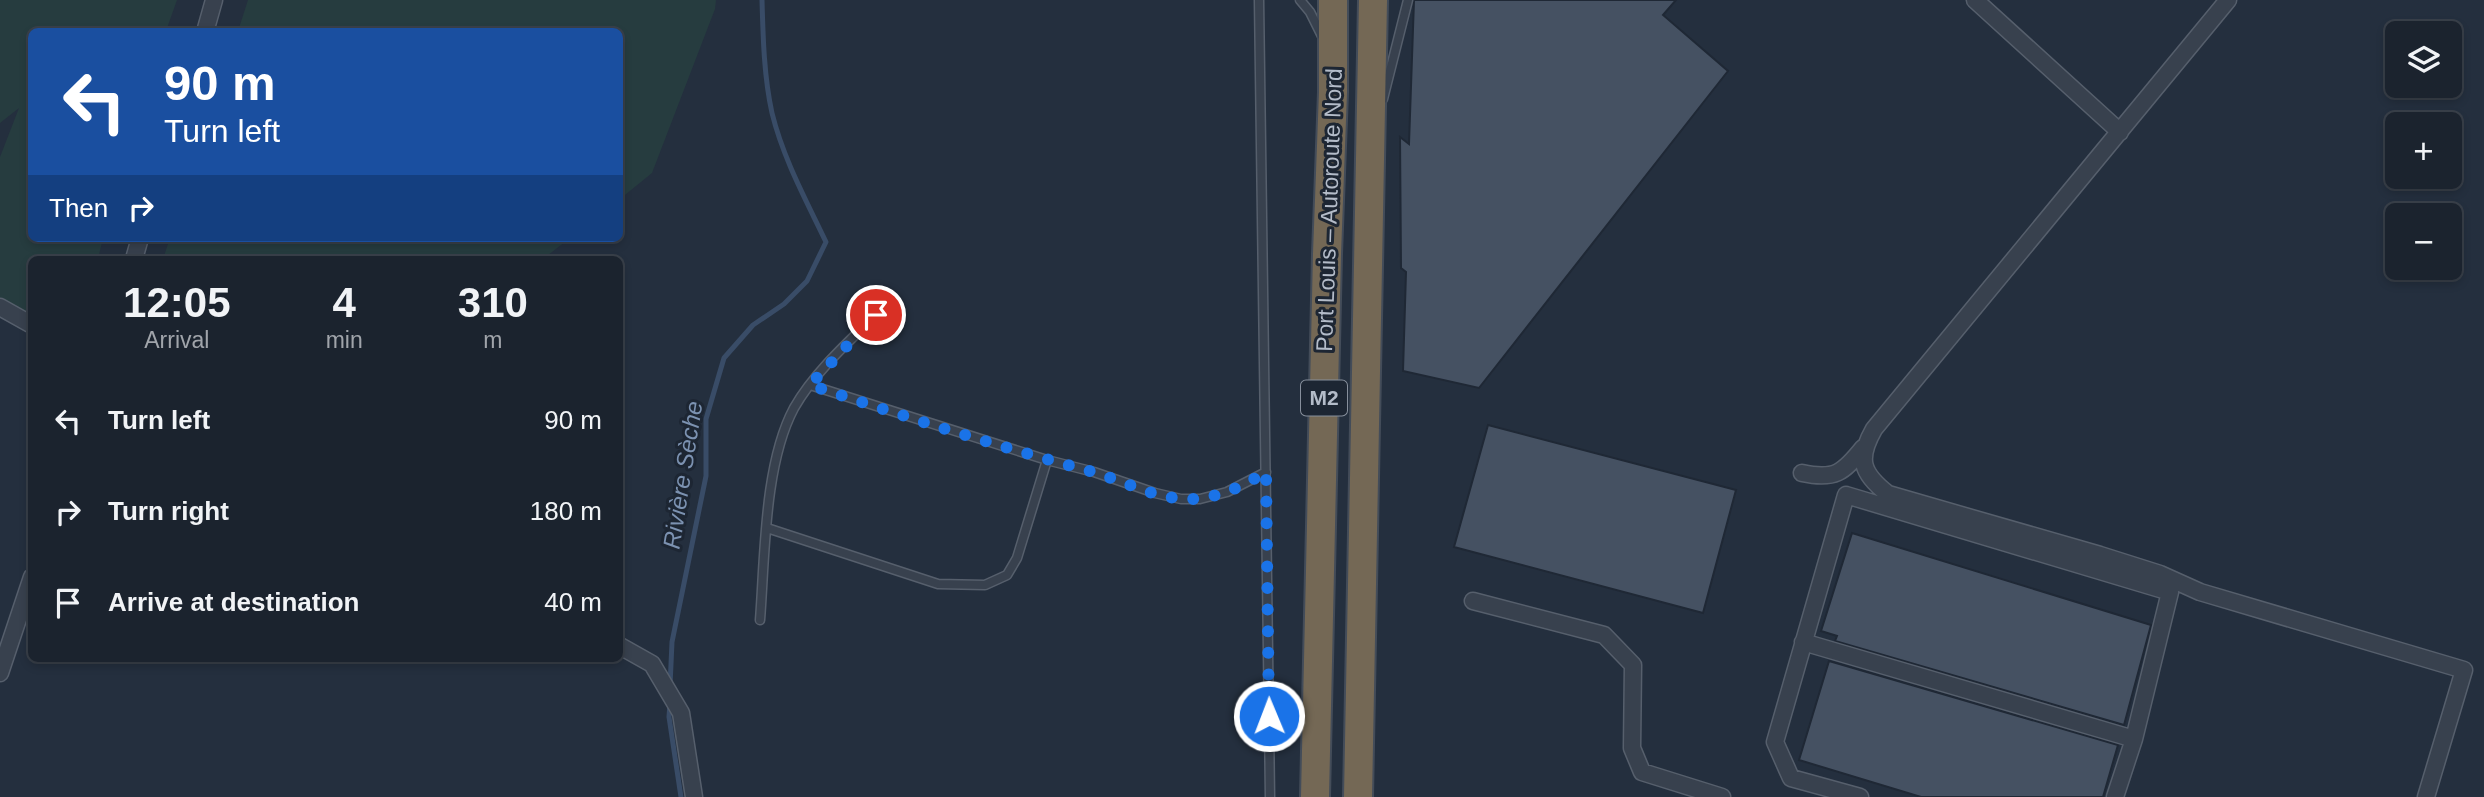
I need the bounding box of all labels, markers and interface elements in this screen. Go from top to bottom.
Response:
map controls [2385,21,2462,280]
button: layers [2385,21,2462,98]
icon: left [49,56,140,147]
text: 90 m [164,56,276,110]
street label: Port Louis – Autoroute Nord [1311,68,1347,352]
button: + [2385,112,2462,189]
text: Turn left [164,113,280,149]
icon: right [122,189,160,227]
text: Then [49,193,108,223]
button: − [2385,203,2462,280]
text: 12:05 [123,279,231,326]
text: 4 [332,279,356,326]
text: 310 [458,279,528,326]
pin [846,285,906,345]
icon: arrive [857,296,895,334]
text: Arrival [144,327,209,353]
text: min [326,327,363,353]
text: m [483,327,502,353]
road number: M2 [1301,380,1347,416]
water label: Rivière Sèche [657,399,708,551]
icon: left [49,402,87,440]
text: Turn left [108,405,210,435]
text: 90 m [544,405,602,435]
icon: right [49,493,87,531]
text: Turn right [108,496,229,526]
text: 180 m [530,496,602,526]
icon: arrive [49,584,87,622]
text: Arrive at destination [108,587,359,617]
text: 40 m [544,587,602,617]
position arrow [1232,679,1306,753]

